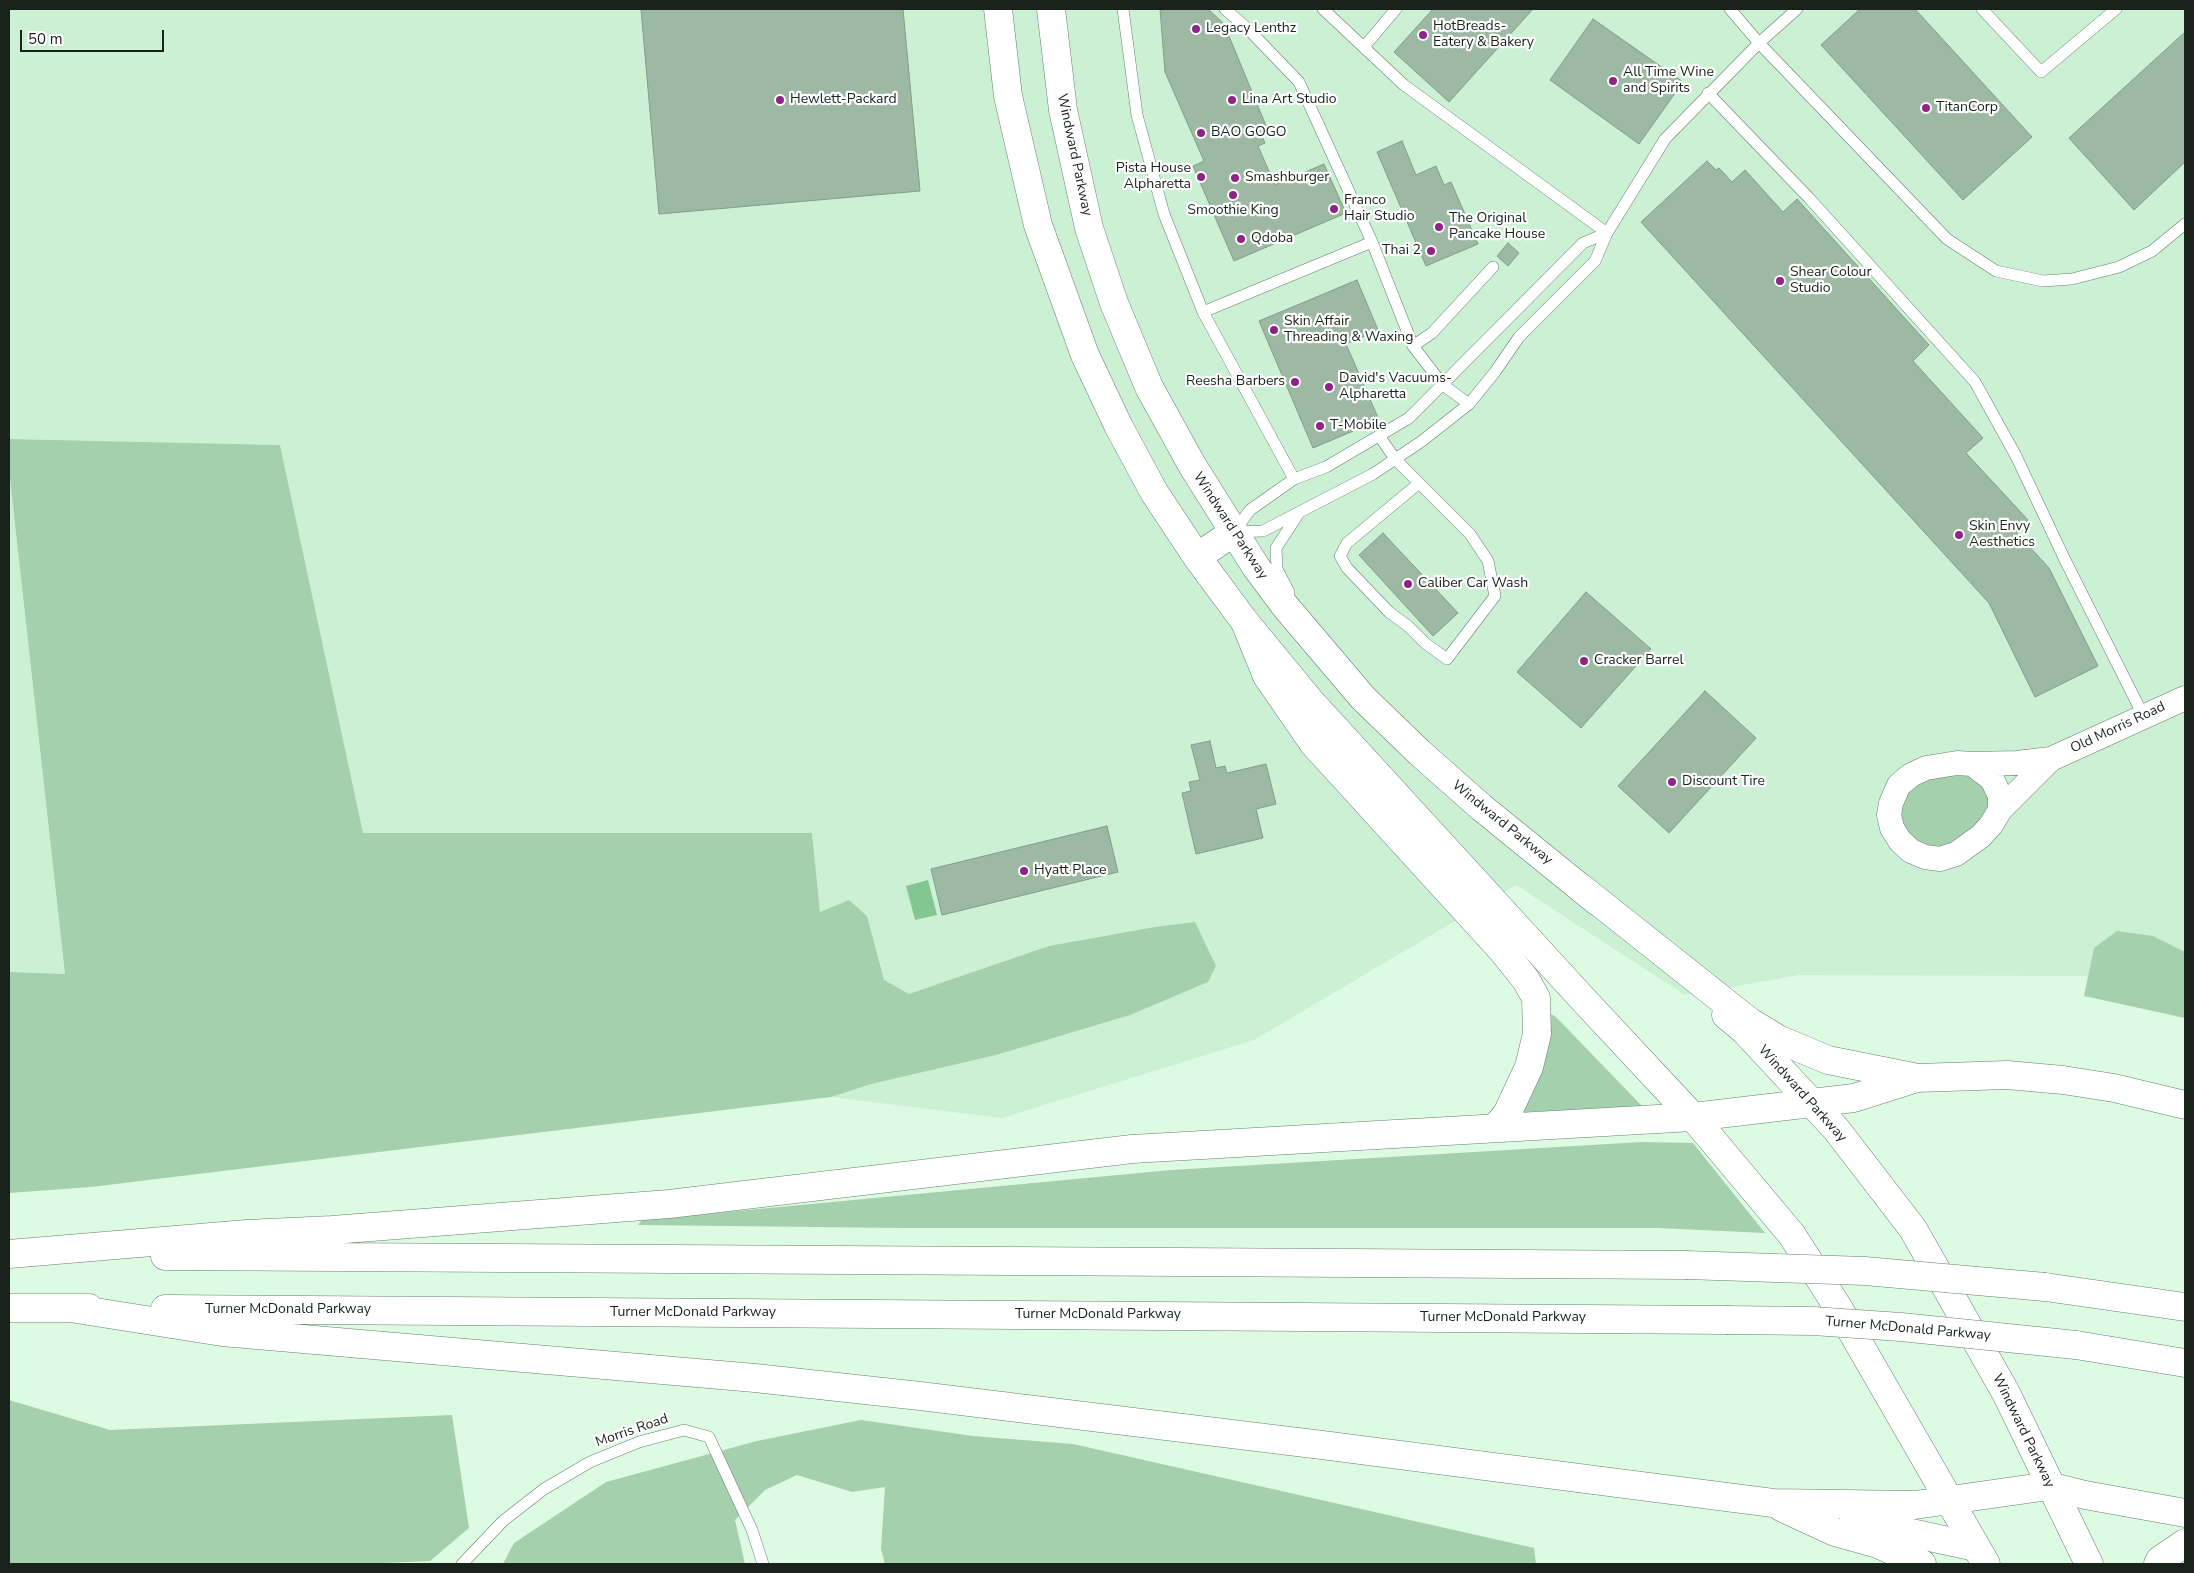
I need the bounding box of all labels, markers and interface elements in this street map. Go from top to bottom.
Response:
place label: HotBreads- Eatery & Bakery [1433,19,1534,52]
scale bar [22,20,166,52]
place label: Legacy Lenthz [1206,21,1296,37]
marker: Legacy Lenthz [1190,23,1202,35]
text: 50 m [28,29,63,49]
marker: HotBreads- Eatery & Bakery [1417,29,1429,41]
place label: All Time Wine and Spirits [1623,65,1714,98]
marker: All Time Wine and Spirits [1607,75,1619,87]
place label: Hewlett-Packard [790,92,897,108]
street label: Windward Parkway [1053,92,1095,218]
place label: Lina Art Studio [1242,92,1336,108]
marker: Hewlett-Packard [774,94,786,106]
marker: Lina Art Studio [1226,94,1238,106]
place label: TitanCorp [1936,100,1998,116]
marker: TitanCorp [1920,102,1932,114]
place label: BAO GOGO [1211,125,1287,141]
marker: BAO GOGO [1195,127,1207,139]
place label: Pista House Alpharetta [1116,161,1191,193]
place label: Smashburger [1245,170,1329,186]
marker: Pista House Alpharetta [1195,171,1207,183]
marker: Smashburger [1229,172,1241,184]
marker: Smoothie King [1227,189,1239,201]
place label: Franco Hair Studio [1344,193,1414,226]
place label: Smoothie King [1187,203,1279,219]
marker: Franco Hair Studio [1328,203,1340,215]
place label: The Original Pancake House [1449,211,1545,243]
marker: The Original Pancake House [1433,221,1445,233]
place label: Qdoba [1251,231,1293,247]
marker: Qdoba [1235,233,1247,245]
place label: Thai 2 [1382,243,1421,259]
marker: Thai 2 [1425,245,1437,257]
place label: Shear Colour Studio [1790,265,1871,298]
marker: Shear Colour Studio [1774,275,1786,287]
place label: Skin Affair Threading & Waxing [1284,314,1413,347]
marker: Skin Affair Threading & Waxing [1268,324,1280,336]
place label: David's Vacuums- Alpharetta [1339,371,1452,404]
place label: Reesha Barbers [1186,374,1285,390]
marker: Reesha Barbers [1289,376,1301,388]
marker: David's Vacuums- Alpharetta [1323,381,1335,393]
place label: T-Mobile [1330,418,1386,434]
marker: T-Mobile [1314,420,1326,432]
street label: Windward Parkway [1189,469,1271,583]
place label: Skin Envy Aesthetics [1969,519,2035,552]
marker: Skin Envy Aesthetics [1953,529,1965,541]
place label: Caliber Car Wash [1418,576,1528,592]
marker: Caliber Car Wash [1402,578,1414,590]
place label: Cracker Barrel [1594,653,1684,669]
marker: Cracker Barrel [1578,655,1590,667]
street label: Old Morris Road [2068,699,2168,757]
place label: Discount Tire [1682,774,1765,790]
marker: Discount Tire [1666,776,1678,788]
street label: Windward Parkway [1448,777,1556,869]
place label: Hyatt Place [1034,863,1107,879]
marker: Hyatt Place [1018,865,1030,877]
street label: Windward Parkway [1754,1042,1850,1146]
street label: Turner McDonald Parkway [205,1302,371,1318]
street label: Turner McDonald Parkway [610,1305,776,1321]
street label: Turner McDonald Parkway [1015,1307,1181,1323]
street label: Turner McDonald Parkway [1420,1310,1586,1326]
street label: Turner McDonald Parkway [1825,1313,1991,1345]
street label: Windward Parkway [1988,1371,2058,1491]
street label: Morris Road [593,1411,671,1451]

